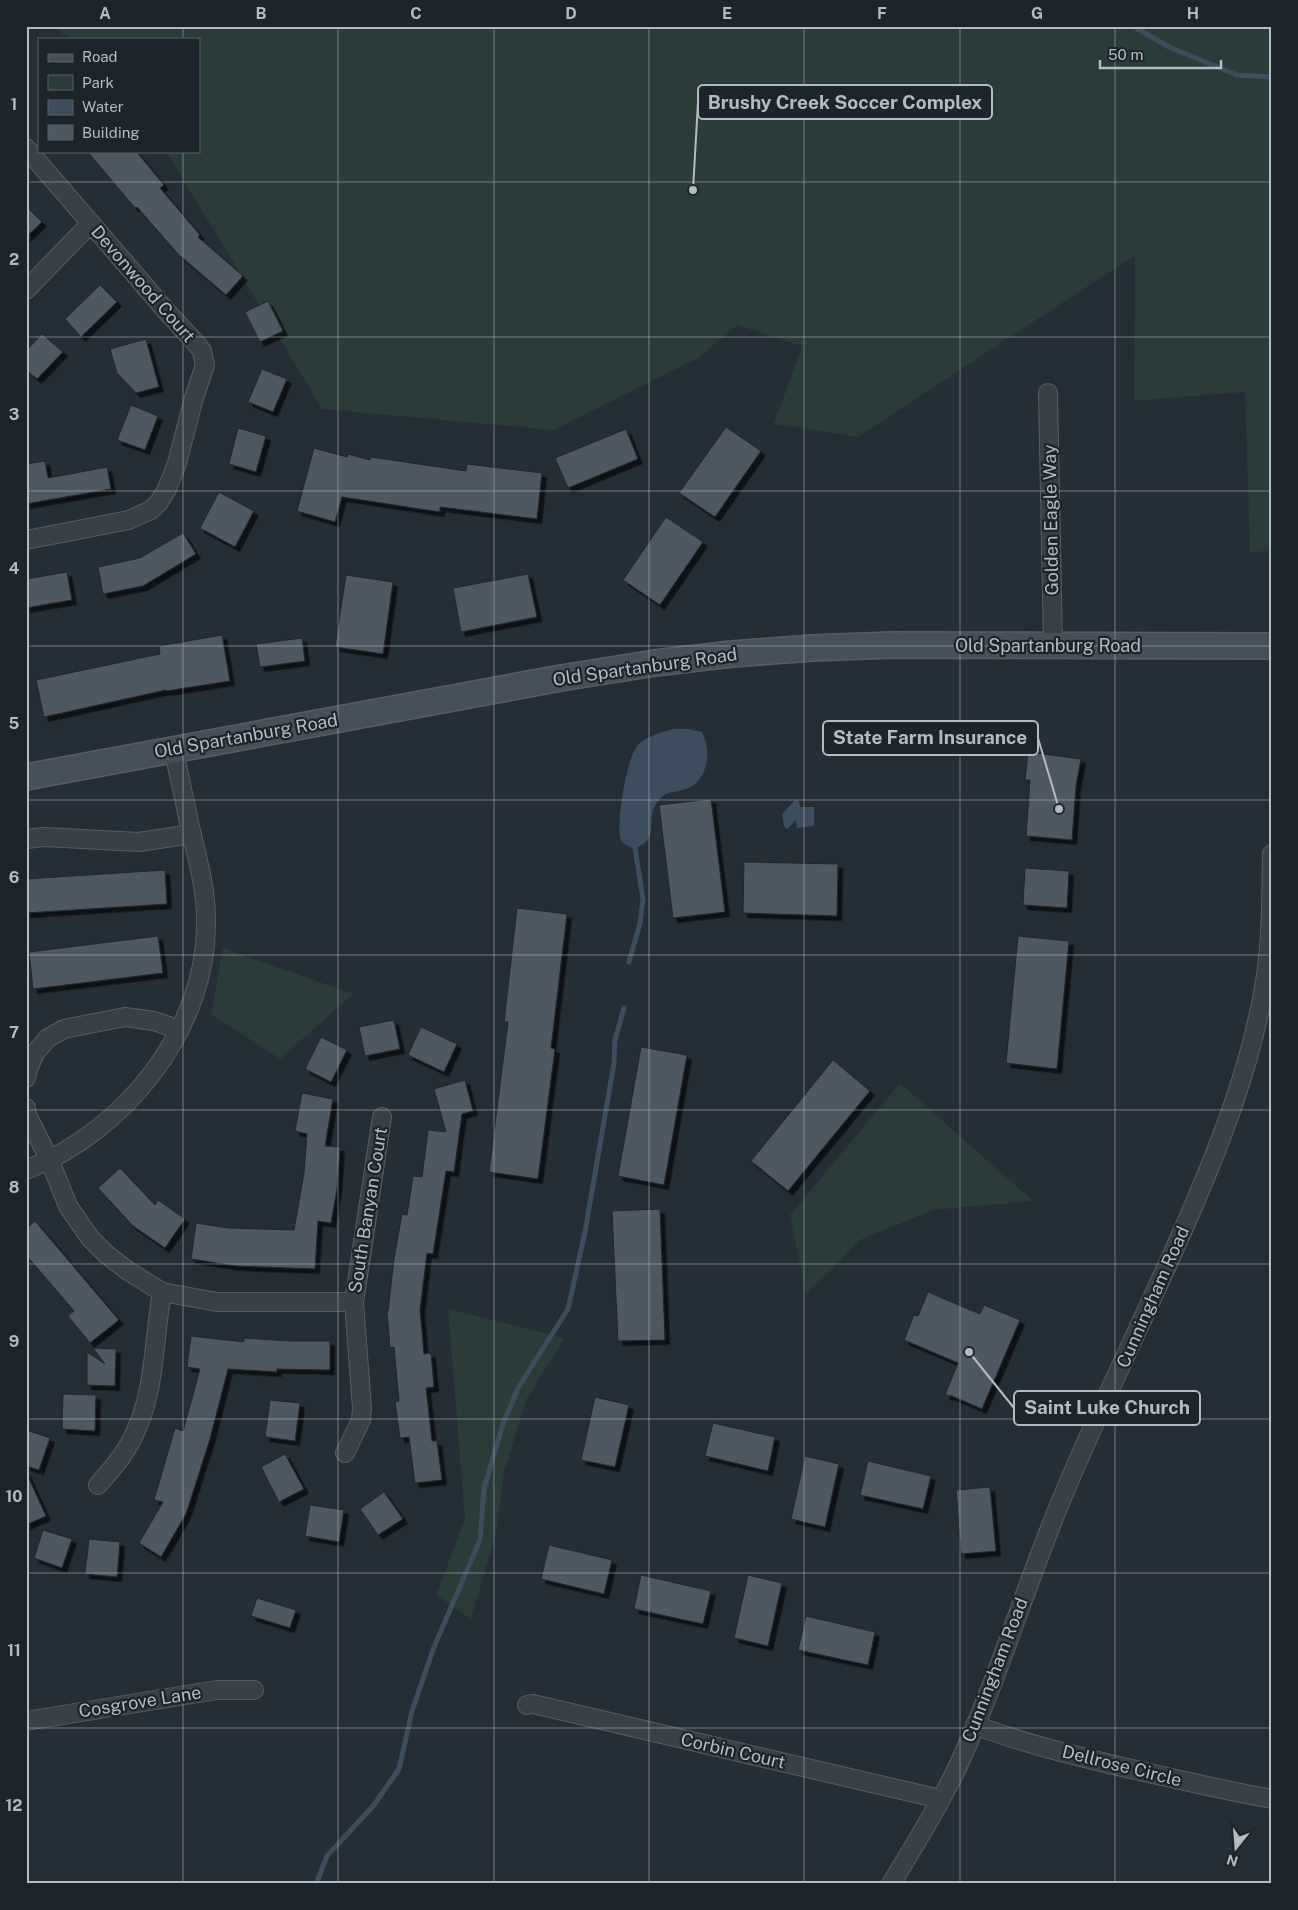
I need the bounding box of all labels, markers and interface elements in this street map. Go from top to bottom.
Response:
text: A [99,4,111,23]
text: B [256,4,267,23]
text: C [410,4,422,23]
text: D [565,4,577,23]
text: E [722,4,732,23]
text: F [877,4,887,23]
text: G [1031,4,1043,23]
text: H [1187,4,1199,23]
legend [38,38,200,152]
scale bar [1100,38,1222,70]
text: 50 m [1108,46,1143,63]
text: Road [82,48,118,65]
text: Park [82,74,114,91]
callout: Brushy Creek Soccer Complex [698,85,992,119]
text: Brushy Creek Soccer Complex [708,91,982,113]
text: 1 [11,95,17,114]
text: Water [82,98,124,115]
text: Building [82,124,140,141]
street label: Devonwood Court [87,221,200,346]
text: 2 [9,250,19,269]
text: 3 [9,405,19,424]
street label: Golden Eagle Way [1039,444,1062,596]
text: 4 [9,559,20,578]
street label: Old Spartanburg Road [955,635,1141,656]
street label: Old Spartanburg Road [551,643,739,690]
street label: Old Spartanburg Road [152,709,339,762]
text: 5 [9,714,20,733]
callout: State Farm Insurance [823,721,1038,755]
text: State Farm Insurance [833,726,1027,748]
text: 6 [9,868,19,887]
text: 7 [9,1023,19,1042]
street label: South Banyan Court [344,1126,391,1294]
text: 8 [9,1178,20,1197]
street label: Cunningham Road [1112,1223,1193,1371]
text: 9 [9,1332,19,1351]
callout: Saint Luke Church [1014,1391,1200,1425]
text: Saint Luke Church [1024,1396,1190,1418]
text: 10 [5,1487,23,1506]
street label: Cunningham Road [957,1595,1032,1745]
text: 11 [7,1641,21,1660]
street label: Cosgrove Lane [77,1681,203,1722]
street label: Corbin Court [679,1728,787,1773]
street label: Dellrose Circle [1060,1741,1184,1791]
text: 12 [5,1796,23,1815]
north arrow [1210,1822,1260,1872]
text: N [1225,1851,1240,1870]

